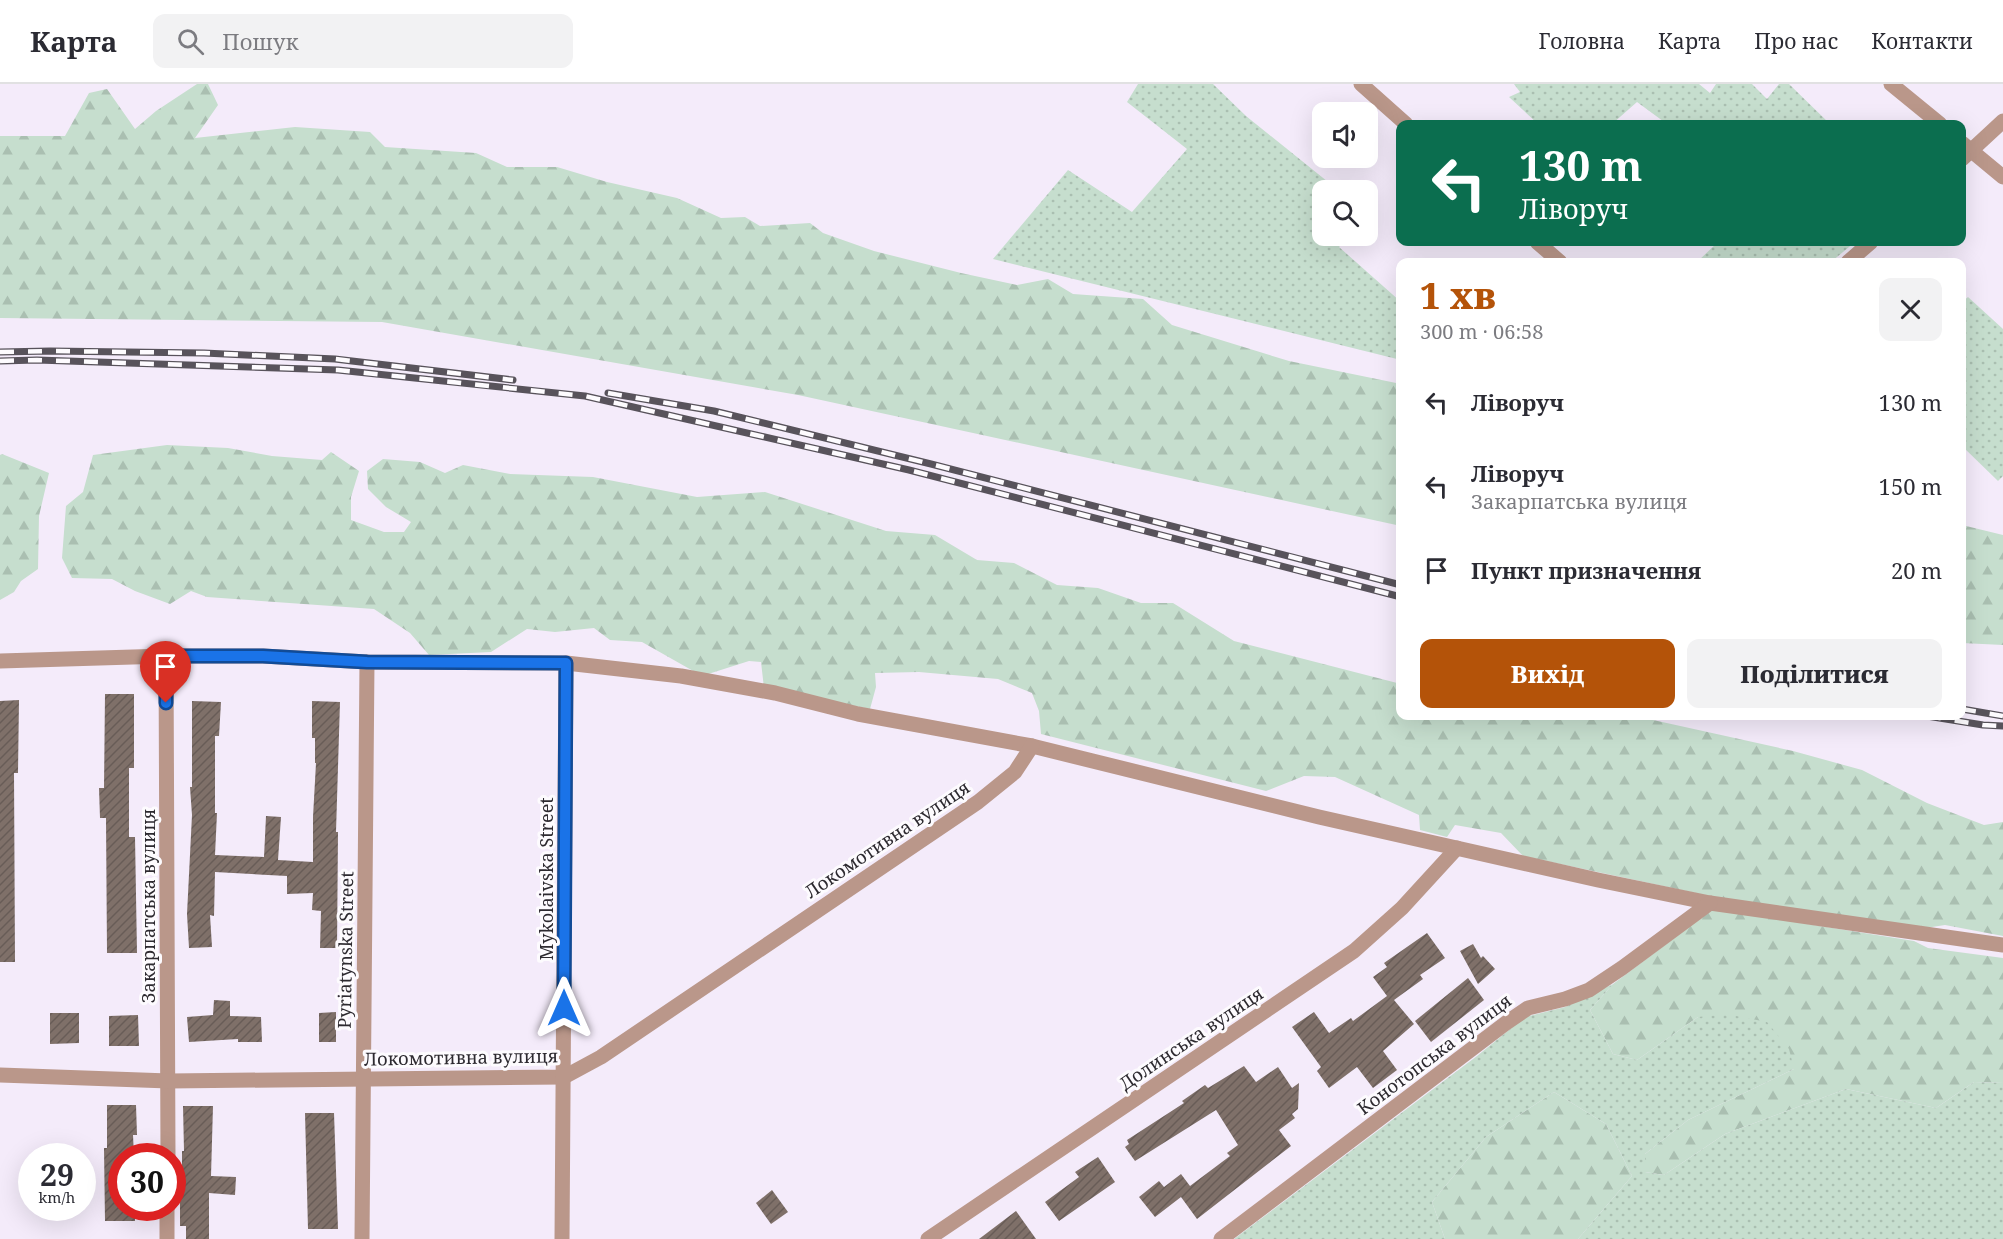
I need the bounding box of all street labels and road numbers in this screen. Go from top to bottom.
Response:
street label: Локомотивна вулиця [800,775,974,903]
street label: Mykolaivska Street [534,797,558,961]
street label: Закарпатська вулиця [136,809,160,1003]
street label: Pyriatynska Street [332,871,358,1029]
street label: Долинська вулиця [1114,981,1268,1095]
street label: Конотопська вулиця [1352,988,1516,1120]
street label: Локомотивна вулиця [364,1043,558,1071]

